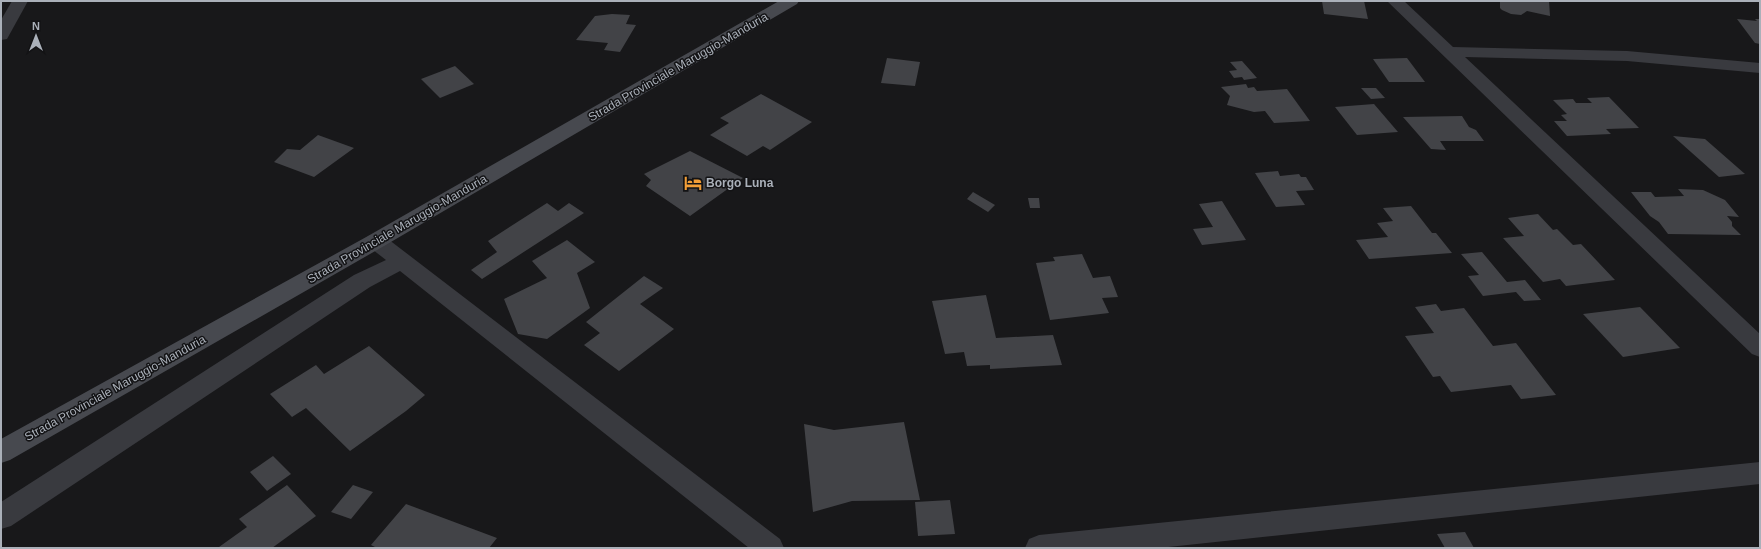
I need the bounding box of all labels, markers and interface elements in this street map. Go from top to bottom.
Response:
street label: Strada Provinciale Maruggio-Manduria [586,10,770,124]
north arrow [16,16,56,56]
text: N [32,20,40,32]
street label: Strada Provinciale Maruggio-Manduria [305,172,489,286]
hotel icon: Borgo Luna [683,173,703,193]
place label: Borgo Luna [706,176,774,190]
street label: Strada Provinciale Maruggio-Manduria [22,332,208,444]

